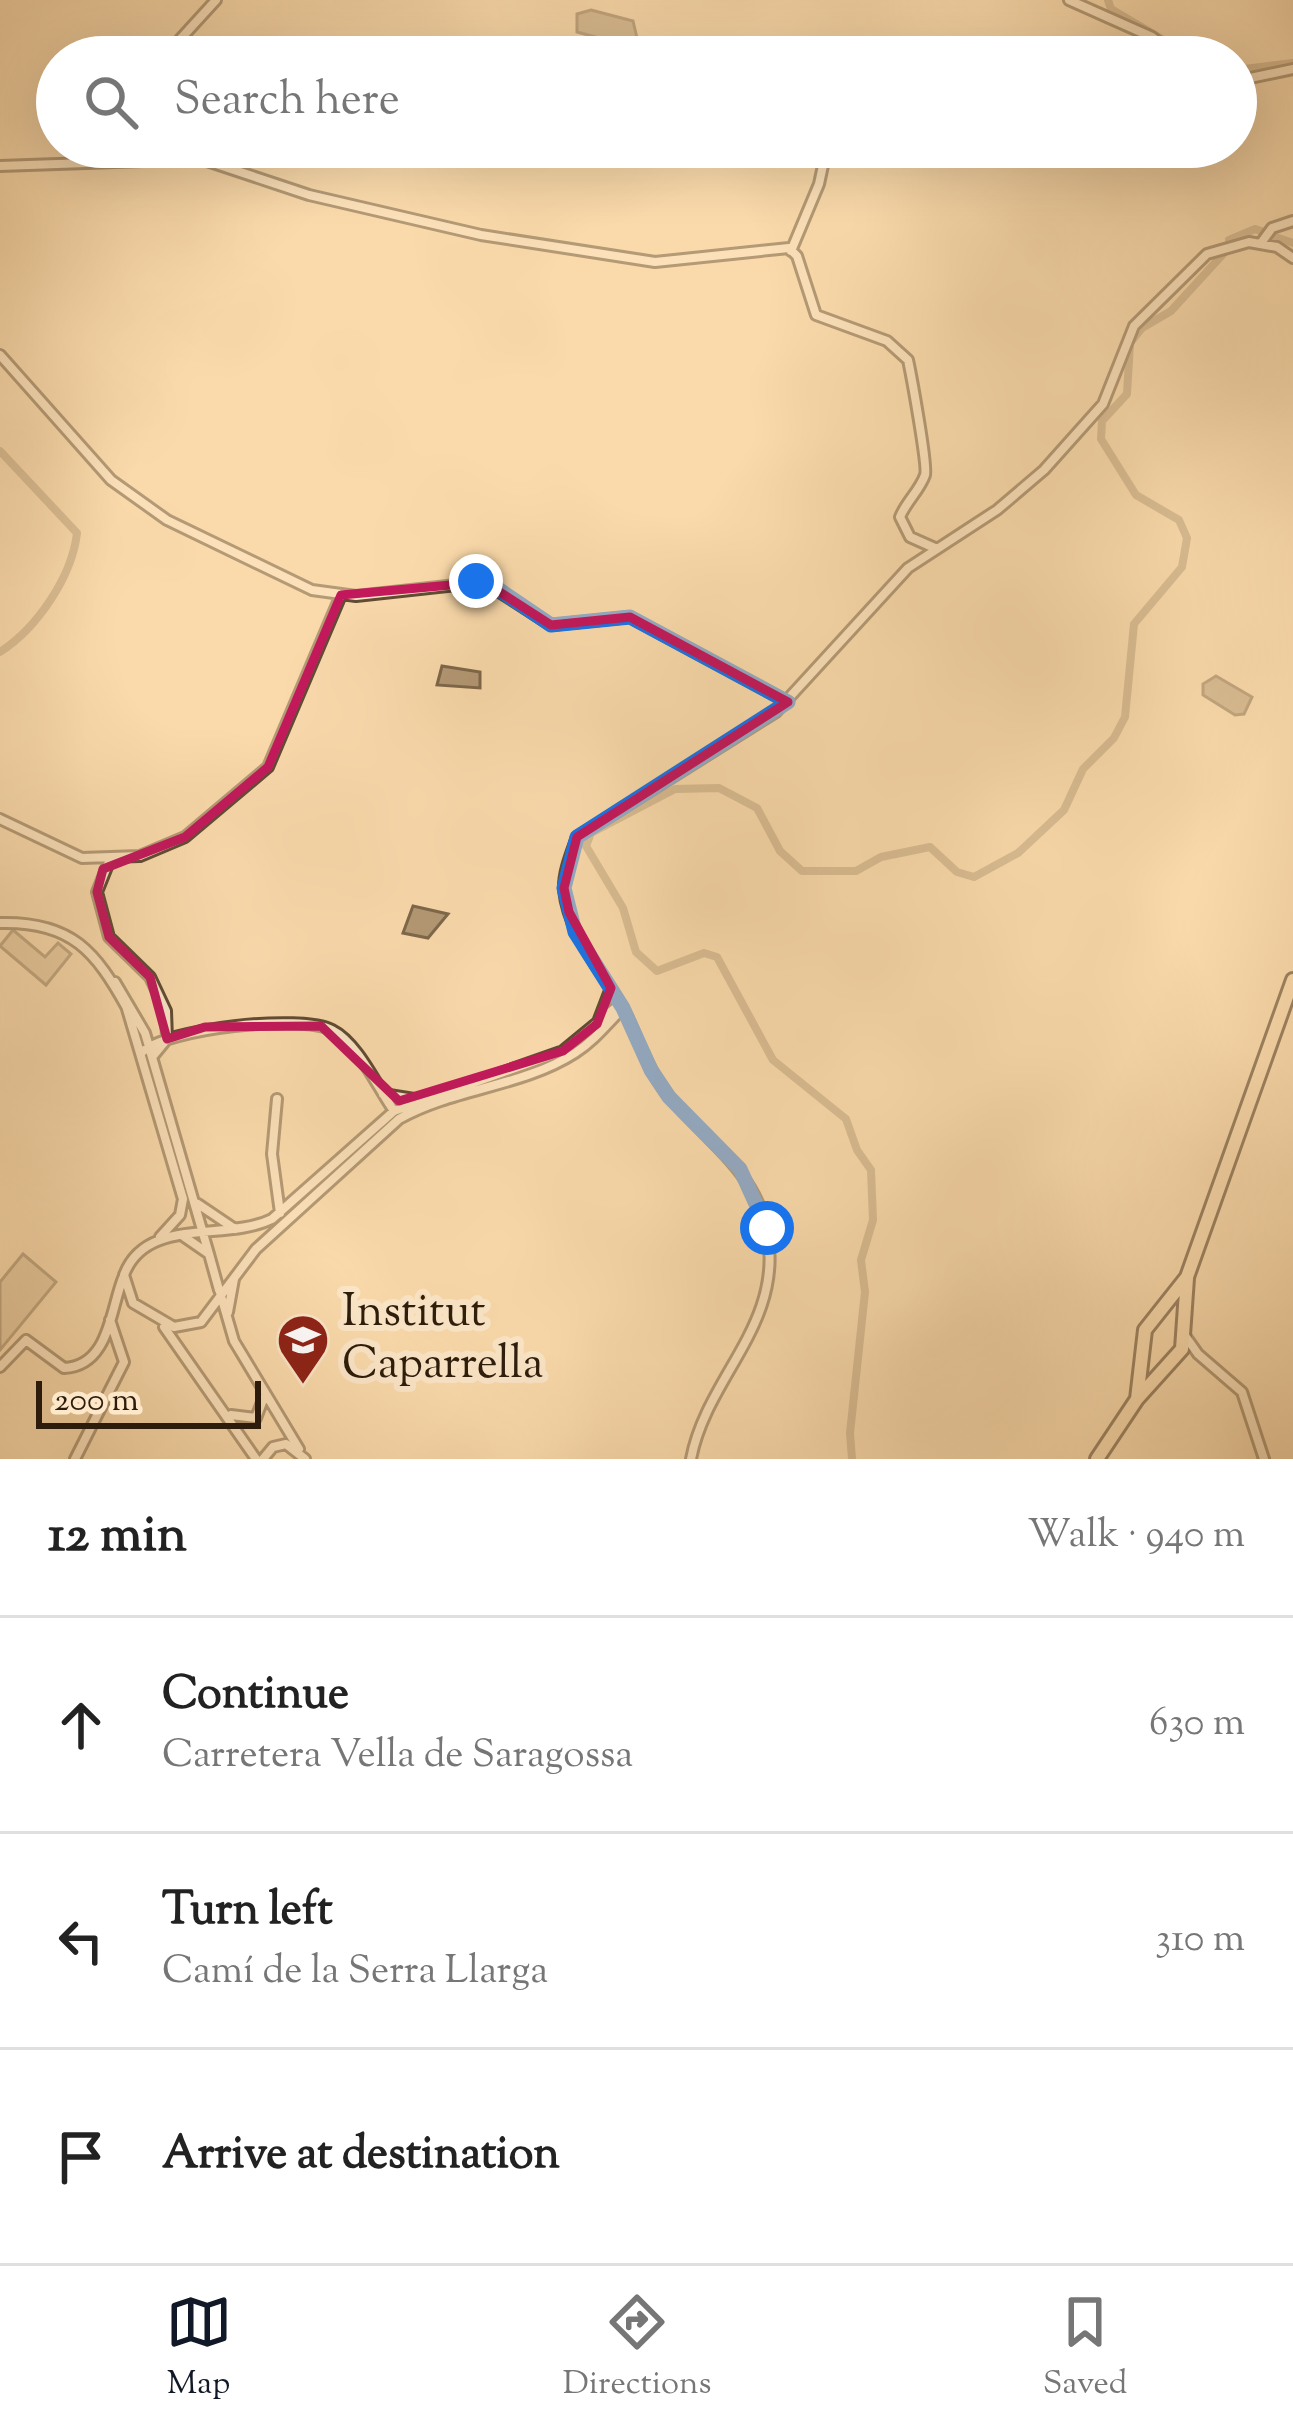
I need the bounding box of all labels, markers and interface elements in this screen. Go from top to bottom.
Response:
search box [36,36,1257,168]
icon: search [78,69,144,135]
text: Search here [174,70,400,135]
route end [449,554,503,608]
route start [740,1201,794,1255]
place label: Institut Caparrella [342,1282,543,1399]
school or university icon: Institut Caparrella [275,1312,331,1386]
scale bar [36,1375,261,1428]
text: 200 m [54,1378,139,1426]
text: 12 min [48,1501,187,1574]
text: Walk · 940 m [1028,1509,1245,1565]
text: Continue [162,1664,349,1729]
icon: ahead [48,1692,114,1758]
text: 630 m [1149,1697,1245,1753]
text: Carretera Vella de Saragossa [162,1729,633,1785]
text: Turn left [162,1880,333,1945]
icon: left [48,1908,114,1974]
text: 310 m [1155,1913,1245,1969]
text: Camí de la Serra Llarga [162,1945,548,2001]
icon: arrive [48,2124,114,2190]
text: Arrive at destination [162,2124,560,2189]
tab: Map [166,2289,232,2409]
tab: Directions [563,2289,712,2409]
tab: Saved [1043,2289,1127,2409]

